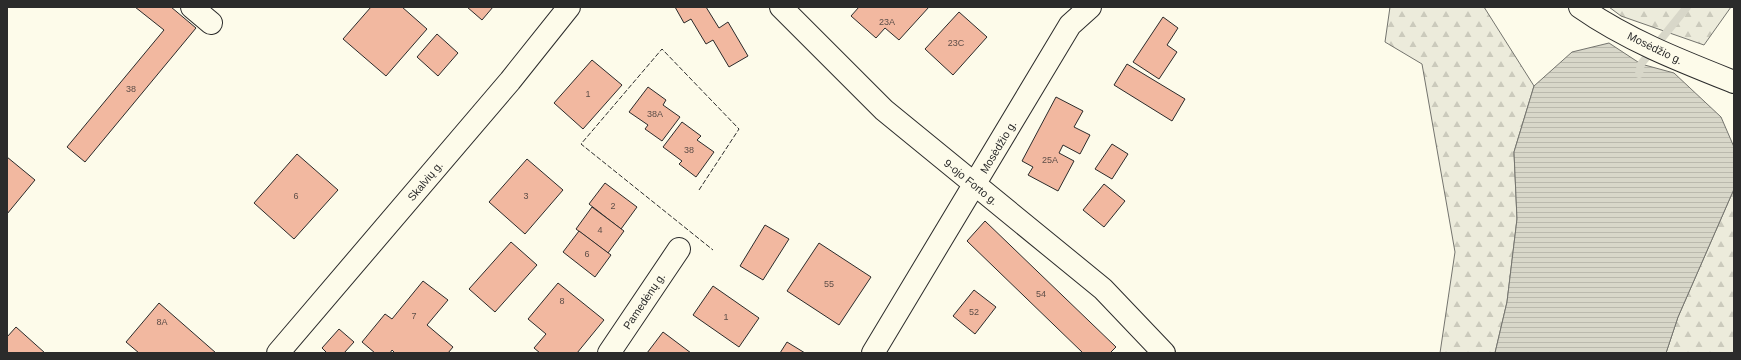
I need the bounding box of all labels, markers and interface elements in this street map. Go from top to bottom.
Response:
house number: 23A [879,17,895,27]
street label: Mosėdžio g. [1626,30,1684,66]
house number: 23C [948,38,965,48]
house number: 38 [126,84,136,94]
house number: 1 [585,89,591,99]
house number: 38A [647,109,663,119]
street label: Mosėdžio g. [978,118,1018,176]
house number: 38 [684,145,694,155]
house number: 25A [1042,155,1058,165]
street label: 9-ojo Forto g. [942,157,1000,207]
street label: Skalvių g. [405,159,445,203]
house number: 6 [293,191,299,201]
house number: 3 [523,191,529,201]
house number: 2 [610,201,616,211]
house number: 4 [597,225,603,235]
house number: 6 [584,249,590,259]
street label: Pamedėnų g. [621,271,667,331]
house number: 55 [824,279,834,289]
house number: 54 [1036,289,1046,299]
house number: 8 [559,296,565,306]
house number: 52 [969,307,979,317]
house number: 7 [411,311,417,321]
house number: 1 [723,312,729,322]
house number: 8A [156,317,168,327]

